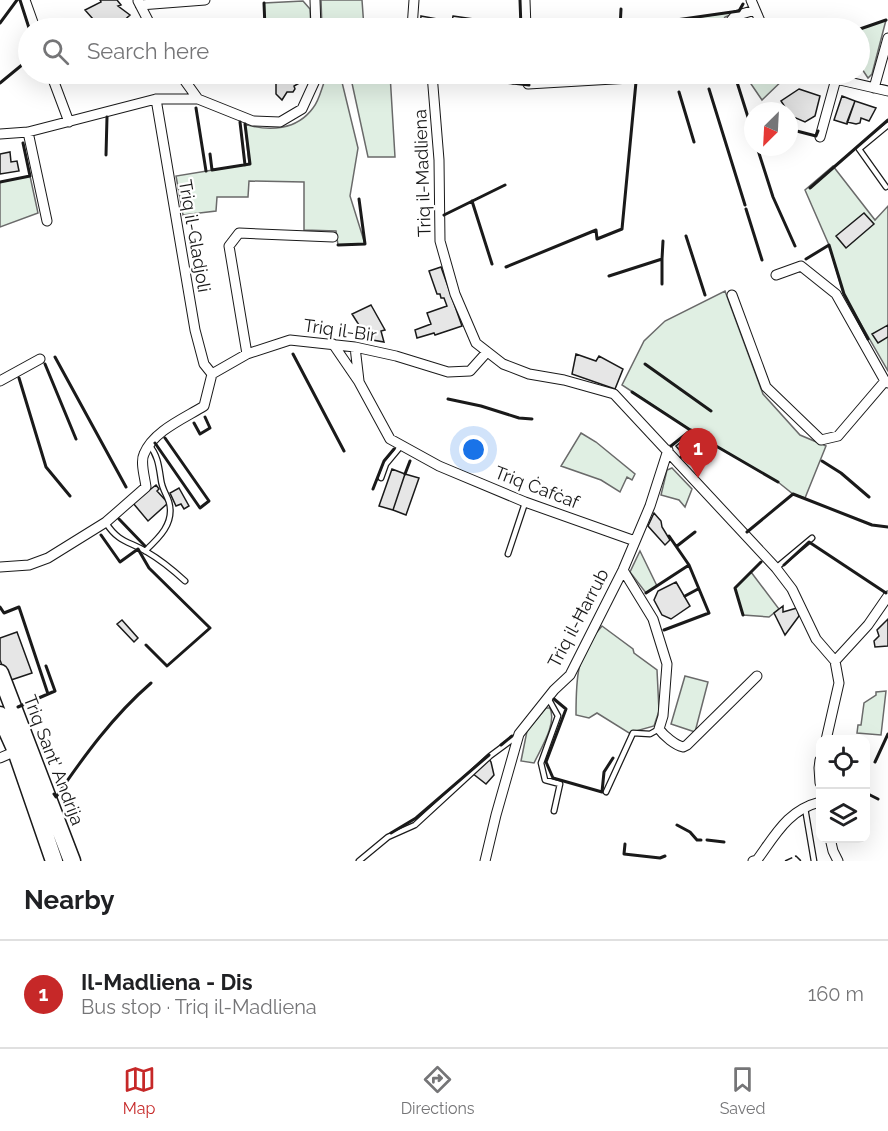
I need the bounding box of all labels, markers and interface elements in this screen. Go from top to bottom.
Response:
search box [18,18,870,84]
icon: search [39,35,72,68]
text: Search here [87,38,209,64]
north arrow [744,102,798,156]
street label: Triq il-Madliena [409,109,435,237]
street label: Triq il-Gladjoli [175,178,215,294]
street label: Triq il-Bir [302,314,379,346]
pin: 1 [678,428,718,478]
your location [459,435,488,464]
street label: Triq Ċafċaf [492,461,583,513]
street label: Triq il-Ħarrub [543,565,613,671]
street label: Triq Sant' Andrija [20,692,88,828]
map controls [816,735,870,843]
button: locate [816,735,870,789]
button: layers [816,789,870,843]
text: Nearby [24,885,114,915]
text: Il-Madliena - Dis [81,969,253,995]
text: 1 [39,982,48,1006]
text: 160 m [808,982,864,1006]
text: Bus stop · Triq il-Madliena [81,995,317,1019]
tab: Map [123,1063,156,1118]
tab: Directions [401,1063,475,1118]
tab: Saved [720,1063,765,1118]

